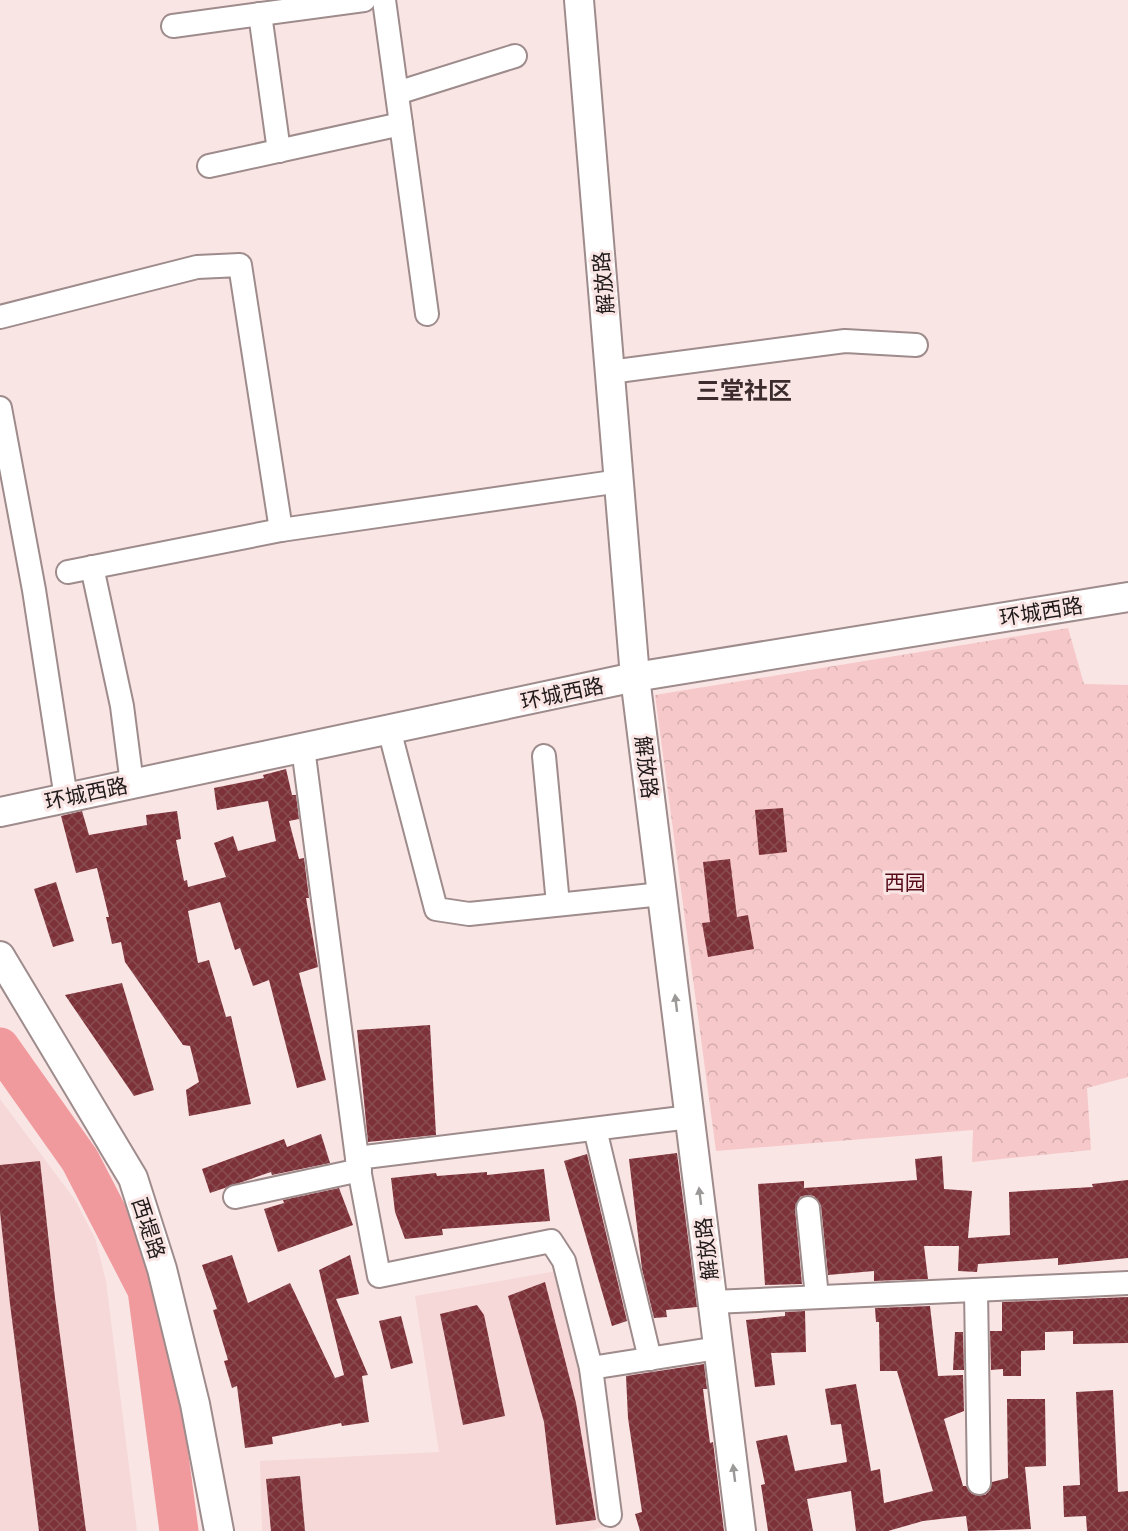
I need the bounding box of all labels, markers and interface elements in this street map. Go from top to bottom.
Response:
street label: 解放路 [587,250,619,316]
district label: 三堂社区 [696,375,792,405]
street label: 环城西路 [997,592,1085,630]
street label: 环城西路 [518,672,606,714]
street label: 解放路 [630,734,664,800]
street label: 环城西路 [42,772,130,814]
park label: 西园 [884,869,926,895]
one-way arrow [671,993,680,1012]
one-way arrow [695,1186,704,1205]
street label: 西堤路 [127,1194,171,1262]
street label: 解放路 [689,1216,723,1282]
one-way arrow [729,1463,739,1482]

